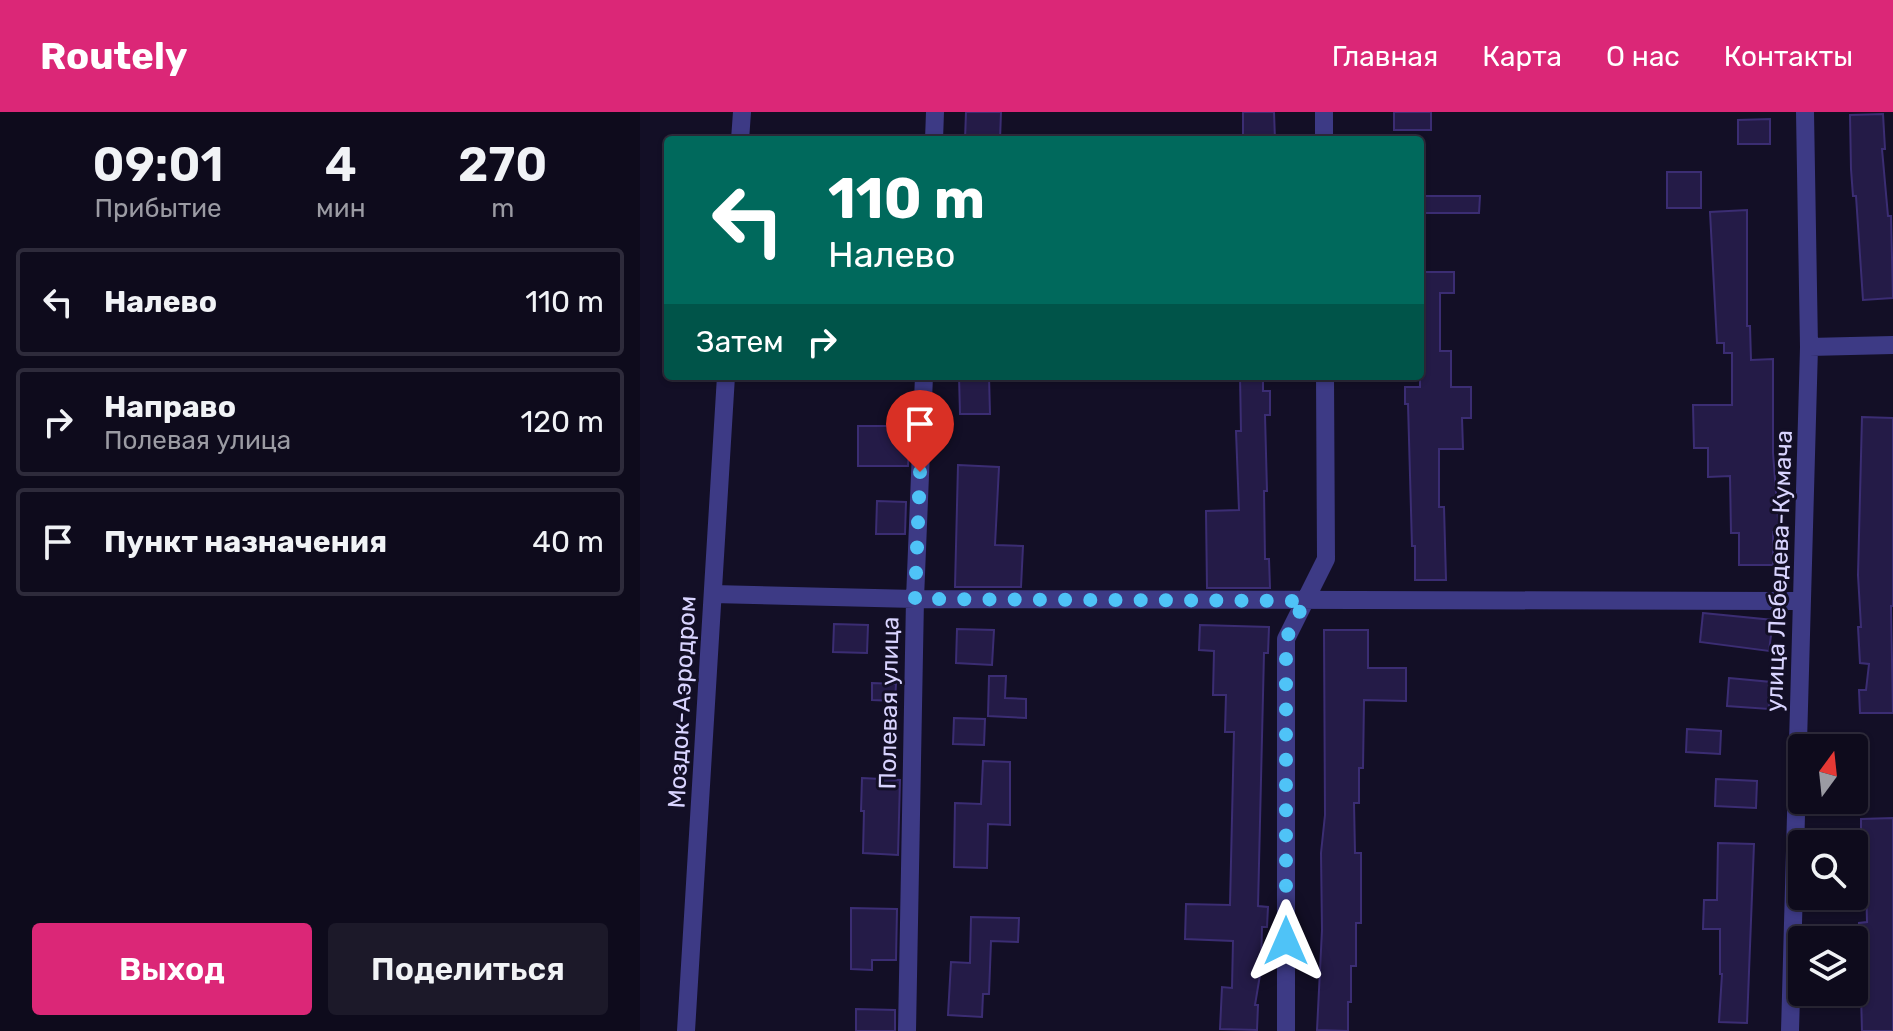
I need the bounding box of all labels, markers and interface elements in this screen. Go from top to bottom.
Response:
text: Routely [40,33,187,79]
text: Главная [1332,40,1438,73]
text: Карта [1482,40,1562,73]
text: О нас [1606,40,1680,73]
text: Контакты [1724,40,1853,73]
text: 09:01 [93,136,224,193]
text: 4 [325,136,357,193]
text: 270 [458,136,547,193]
text: 110 m [828,166,985,232]
icon: left [696,168,800,272]
text: Прибытие [94,193,222,224]
text: мин [316,193,366,224]
text: m [491,193,514,224]
text: Налево [828,233,955,276]
icon: left [36,280,80,324]
text: Налево [104,284,217,320]
text: 110 m [525,284,604,320]
icon: right [800,320,844,364]
text: Затем [696,324,784,360]
text: Направо [104,389,236,425]
pin [886,390,954,472]
icon: right [36,400,80,444]
icon: arrive [898,402,942,446]
text: 120 m [520,404,604,440]
text: Полевая улица [104,425,291,456]
street label: улица Лебедева-Кумача [1760,430,1798,712]
icon: arrive [36,520,80,564]
text: Пункт назначения [104,524,387,560]
text: 40 m [532,524,604,560]
street label: Моздок-Аэродром [662,595,702,809]
street label: Полевая улица [873,616,905,790]
north arrow [1788,734,1868,814]
map controls [1788,734,1868,1006]
button: search [1788,830,1868,910]
position arrow [1244,899,1328,983]
button: Выход [32,923,312,1015]
button: Поделиться [328,923,608,1015]
button: layers [1788,926,1868,1006]

